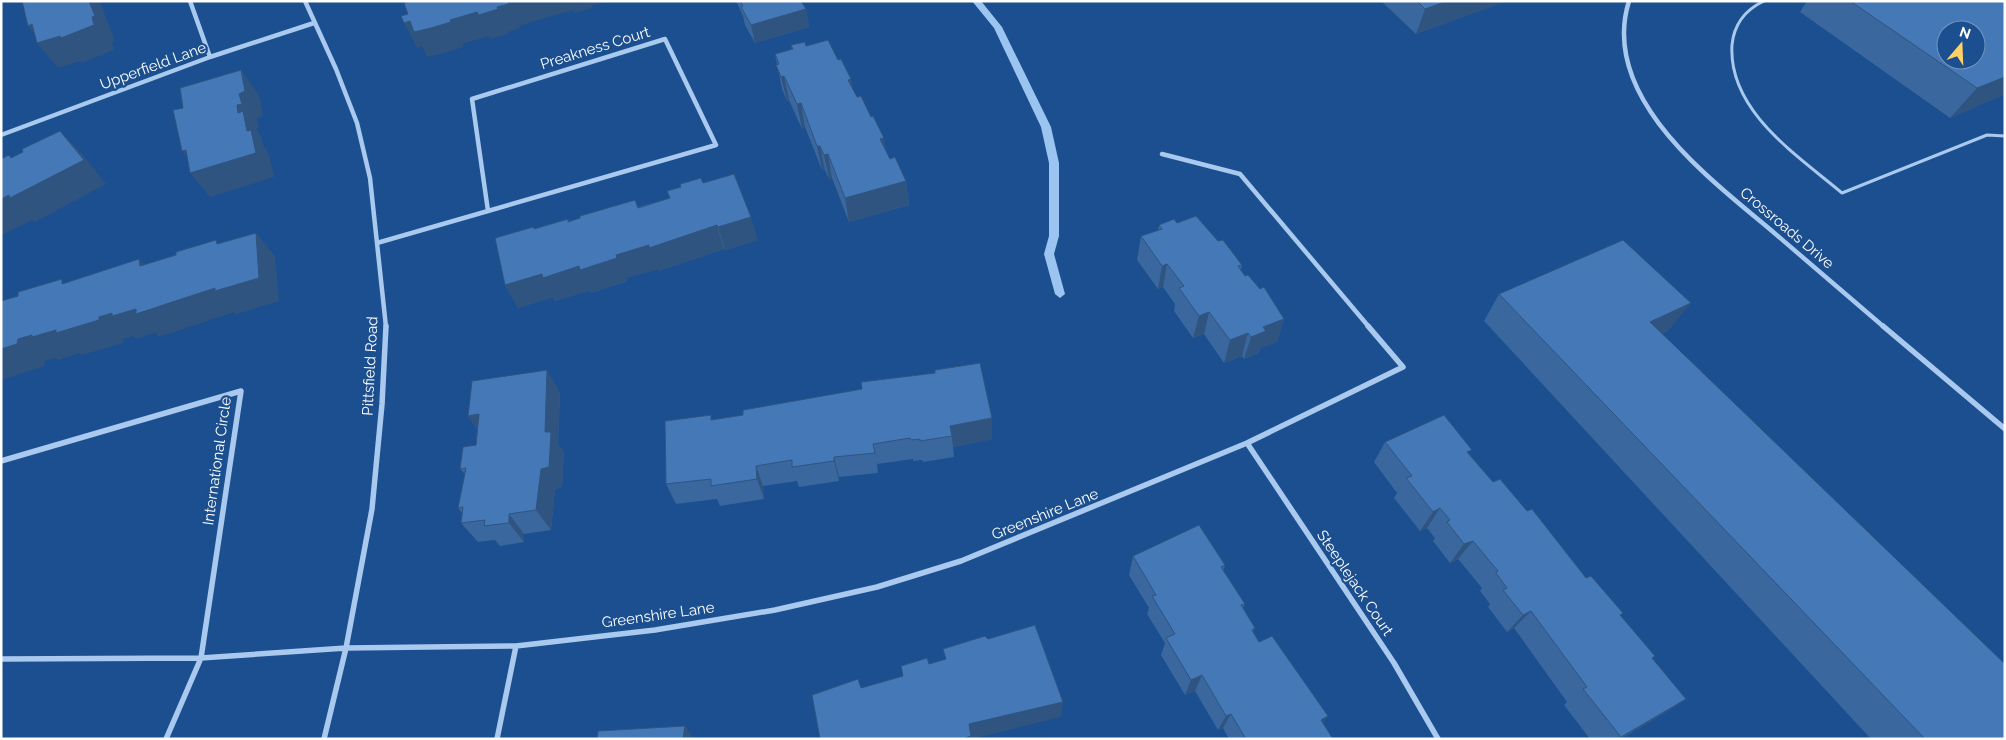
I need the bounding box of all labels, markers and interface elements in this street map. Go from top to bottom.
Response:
north arrow [1936,20,1986,70]
street label: Preakness Court [538,23,652,73]
text: N [1958,23,1973,42]
street label: Upperfield Lane [97,38,209,94]
street label: Crossroads Drive [1736,183,1838,273]
street label: Pittsfield Road [358,316,382,416]
street label: International Circle [199,395,235,526]
street label: Greenshire Lane [989,484,1101,544]
street label: Steeplejack Court [1313,527,1397,639]
street label: Greenshire Lane [601,598,716,632]

